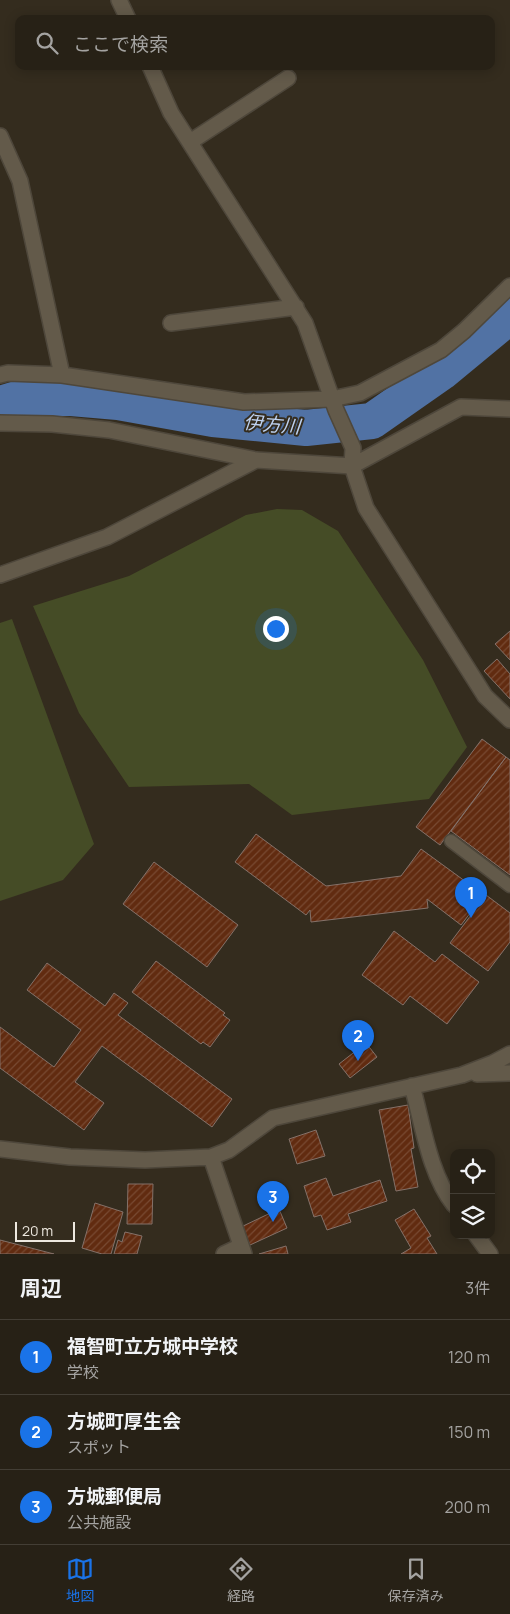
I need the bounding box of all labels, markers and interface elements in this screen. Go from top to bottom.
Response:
search box [15,15,495,70]
icon: search [33,29,61,57]
text: ここで検索 [73,31,168,57]
water label: 伊方川 [242,409,304,440]
your location [263,616,289,642]
pin: 1 [455,877,487,918]
pin: 2 [342,1020,374,1061]
map controls [450,1149,495,1239]
button: locate [450,1149,495,1194]
pin: 3 [257,1181,289,1222]
button: layers [450,1194,495,1239]
scale bar [15,1219,75,1242]
text: 20 m [22,1221,53,1240]
text: 周辺 [20,1274,62,1302]
text: 3件 [465,1277,490,1299]
text: 福智町立方城中学校 [67,1333,238,1359]
text: 1 [32,1346,40,1368]
text: 120 m [448,1346,490,1368]
text: 学校 [67,1361,99,1383]
text: 方城町厚生会 [67,1408,181,1434]
text: 2 [31,1421,41,1443]
text: 150 m [448,1421,490,1443]
text: スポット [67,1436,131,1458]
text: 方城郵便局 [67,1483,162,1509]
text: 3 [31,1496,41,1518]
text: 200 m [445,1496,490,1518]
text: 公共施設 [67,1511,131,1533]
tab: 地図 [66,1555,94,1605]
tab: 経路 [227,1555,255,1605]
tab: 保存済み [388,1555,444,1605]

